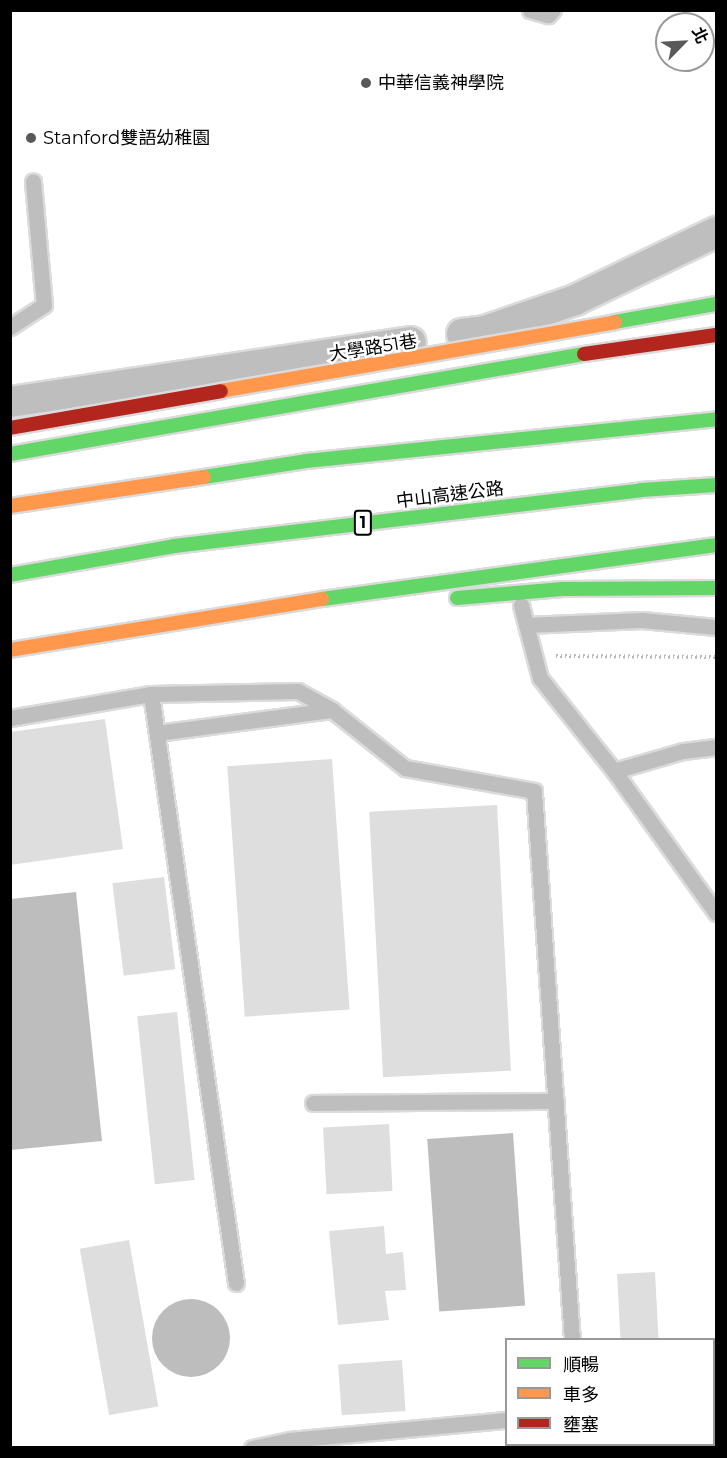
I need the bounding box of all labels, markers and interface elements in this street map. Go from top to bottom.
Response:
north arrow [655,12,715,72]
text: 北 [688,24,712,46]
place label: 中華信義神學院 [378,72,504,94]
marker: 中華信義神學院 [359,76,373,90]
place label: Stanford雙語幼稚園 [43,127,210,149]
marker: Stanford雙語幼稚園 [24,131,38,145]
street label: 大學路51巷 [328,330,418,366]
street label: 中山高速公路 [395,478,505,512]
road number: 1 [352,510,374,536]
legend [505,1338,715,1446]
text: 順暢 [563,1354,599,1376]
text: 車多 [563,1384,599,1406]
text: 壅塞 [563,1414,599,1436]

